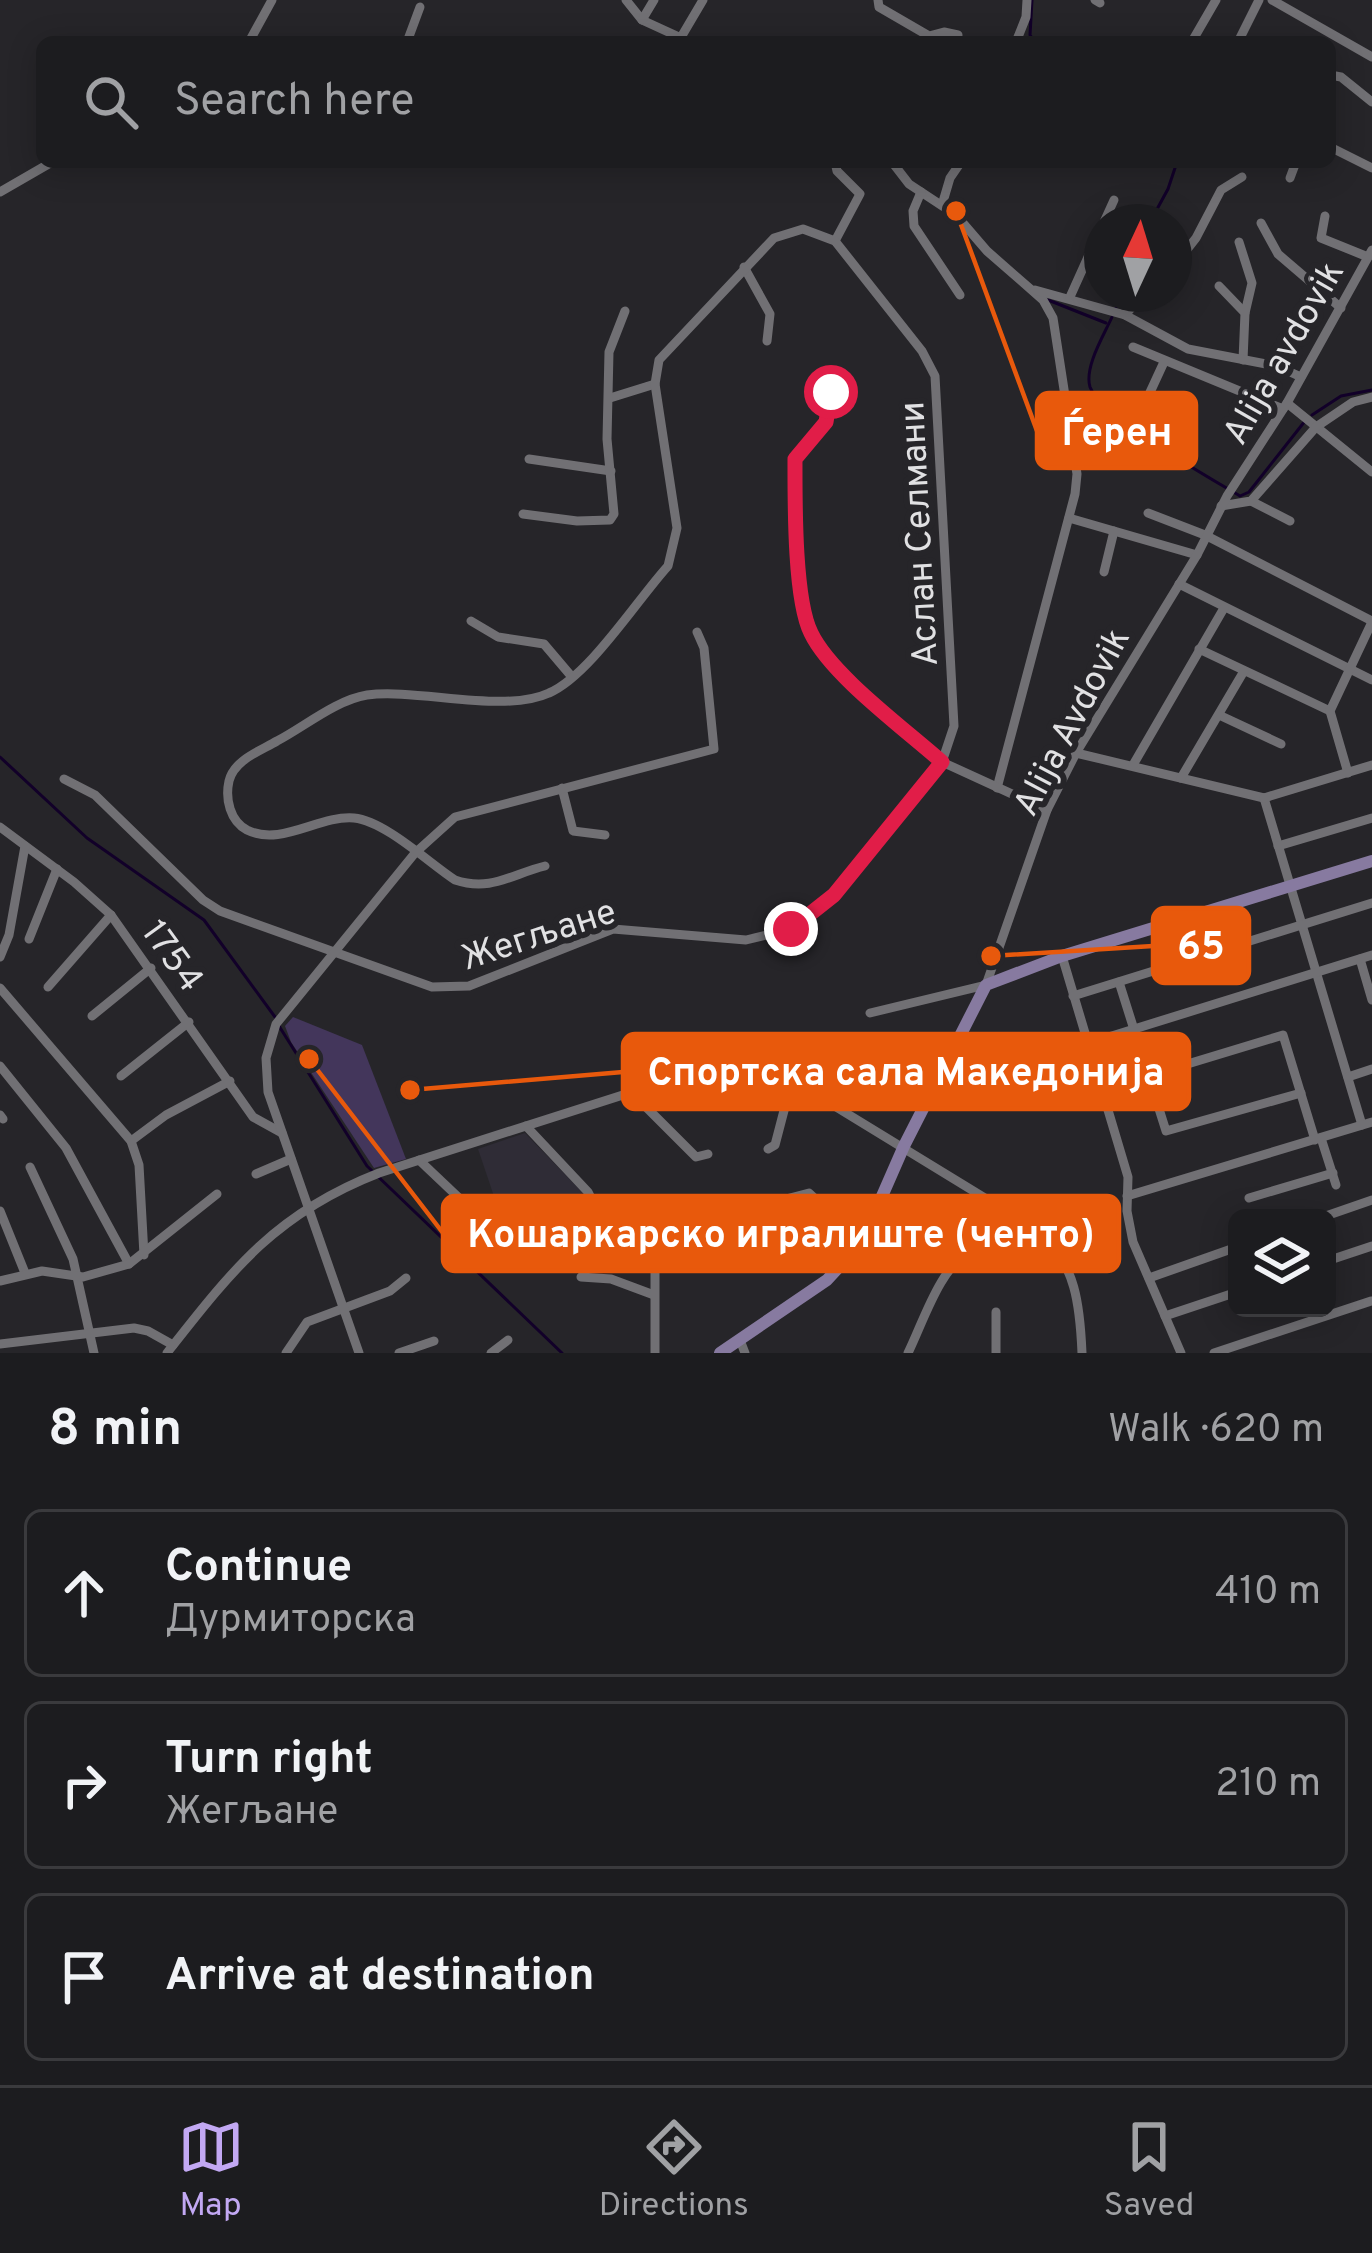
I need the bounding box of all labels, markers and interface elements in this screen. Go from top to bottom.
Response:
search box [36,36,1336,168]
icon: search [78,69,144,135]
text: Search here [174,74,414,131]
north arrow [1084,204,1192,312]
street label: Alija avdovik [1214,254,1357,454]
route start [804,365,858,419]
callout: Ѓерен [1037,393,1196,468]
street label: Аслан Селмани [891,400,951,667]
text: Ѓерен [1062,408,1172,460]
street label: Alija Avdovik [1005,621,1142,825]
street label: Жегљане [456,890,622,983]
route end [764,902,818,956]
callout: 65 [1153,908,1249,983]
street label: 1754 [129,912,212,1002]
text: 65 [1177,925,1225,974]
callout: Спортска сала Македонија [623,1034,1189,1109]
text: Спортска сала Македонија [647,1051,1165,1100]
callout: Кошаркарско игралиште (ченто) [443,1196,1119,1271]
map controls [1228,1209,1336,1317]
button: layers [1228,1209,1336,1317]
text: Кошаркарско игралиште (ченто) [467,1213,1095,1262]
text: 8 min [48,1399,182,1464]
text: Walk · 620 m [1108,1407,1324,1456]
text: Continue [165,1540,352,1597]
icon: ahead [51,1560,117,1626]
text: 410 m [1215,1569,1321,1618]
text: Дурмиторска [165,1597,416,1646]
text: Turn right [165,1732,373,1789]
icon: right [51,1752,117,1818]
text: 210 m [1215,1761,1321,1810]
text: Жегљане [165,1789,338,1838]
icon: arrive [51,1944,117,2010]
text: Arrive at destination [165,1949,595,2006]
tab: Map [178,2114,244,2228]
tab: Directions [599,2114,749,2228]
tab: Saved [1104,2114,1194,2228]

